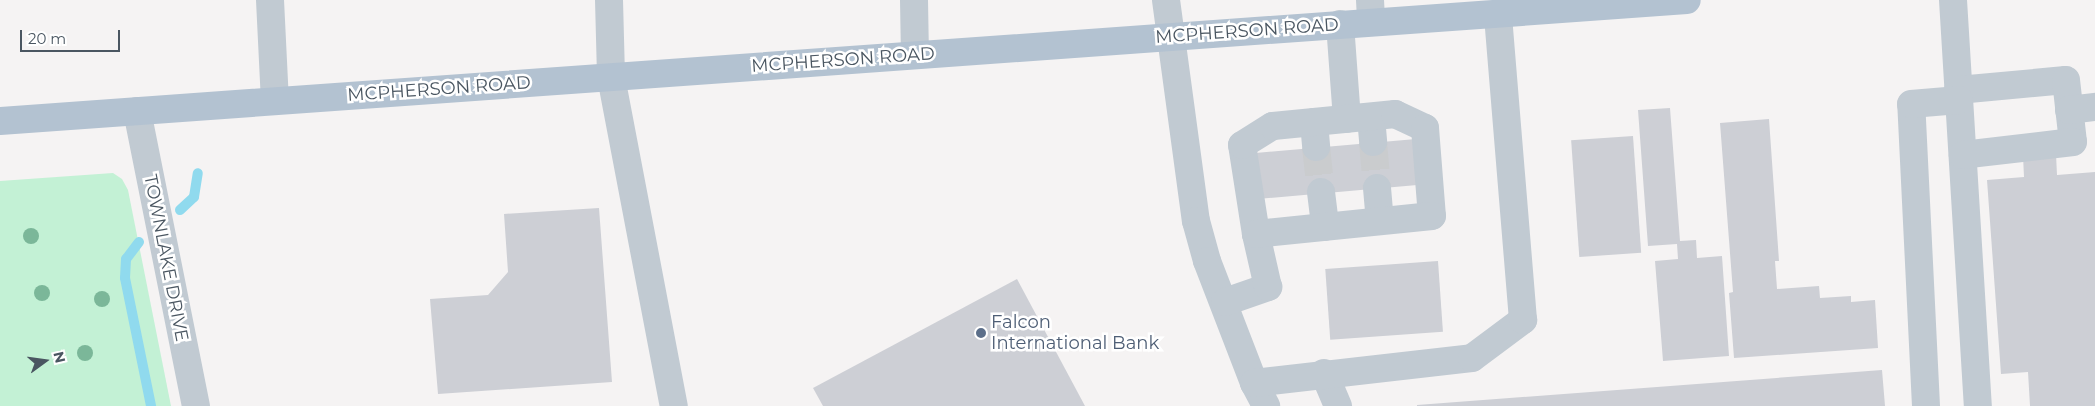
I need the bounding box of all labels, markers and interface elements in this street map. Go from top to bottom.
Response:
street label: MCPHERSON ROAD [1155,14,1339,48]
scale bar [22,20,122,52]
text: 20 m [28,29,66,48]
street label: MCPHERSON ROAD [751,43,935,77]
street label: MCPHERSON ROAD [347,72,531,106]
street label: TOWNLAKE DRIVE [139,173,193,343]
place label: Falcon International Bank [991,312,1159,354]
marker: Falcon International Bank [975,327,987,339]
north arrow [20,336,70,386]
text: N [49,350,70,365]

